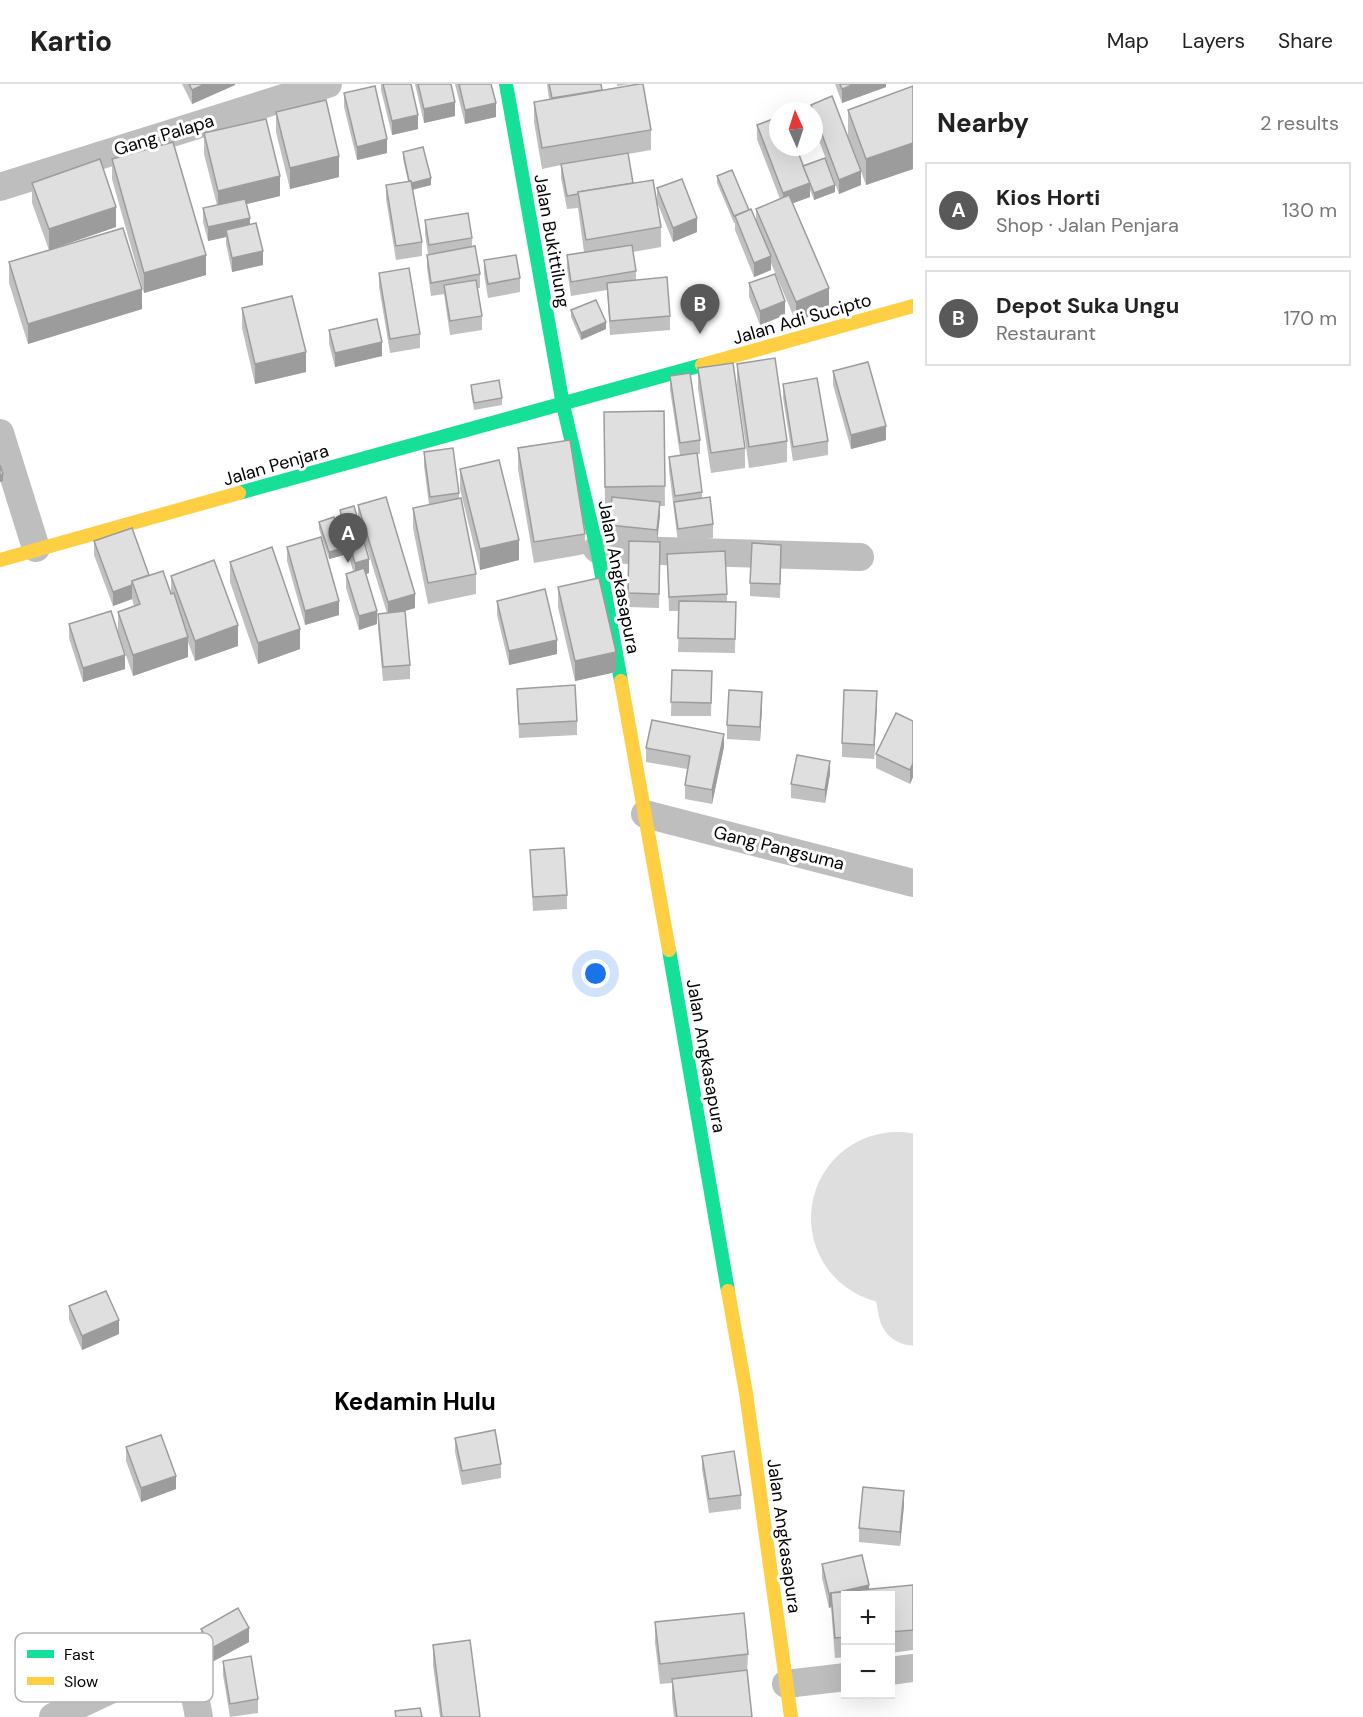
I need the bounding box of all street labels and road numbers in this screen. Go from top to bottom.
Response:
street label: Gang Palapa [111,108,217,162]
street label: Jalan Bukittilung [528,172,576,310]
street label: Jalan Adi Sucipto [730,288,874,350]
street label: Jalan Penjara [220,438,332,492]
street label: Jalan Angkasapura [592,498,646,656]
street label: Gang Pangsuma [711,820,847,876]
street label: Jalan Angkasapura [681,977,731,1135]
street label: Jalan Angkasapura [761,1457,807,1615]

